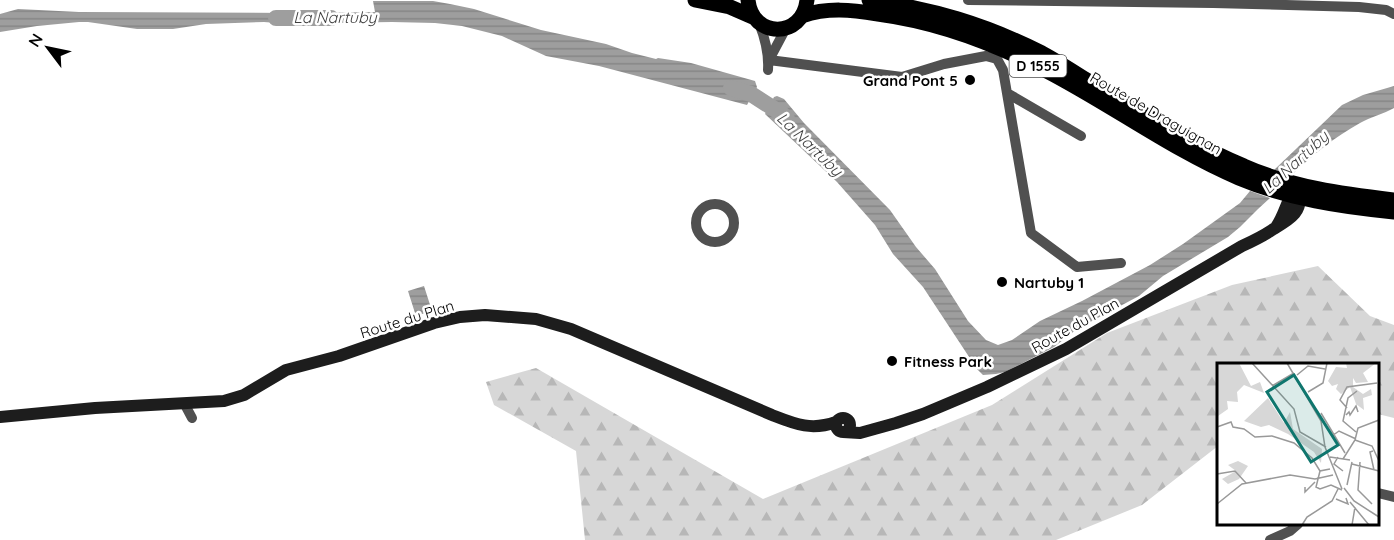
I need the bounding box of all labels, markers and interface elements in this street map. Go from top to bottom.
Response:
water label: La Nartuby [293,7,378,27]
north arrow [18,18,78,78]
text: N [24,30,47,50]
road number: D 1555 [1010,55,1066,77]
street label: Route de Draguignan [1087,68,1225,158]
place label: Grand Pont 5 [863,71,958,90]
marker: Grand Pont 5 [963,73,977,87]
water label: La Nartuby [773,108,848,181]
water label: La Nartuby [1258,126,1333,198]
place label: Nartuby 1 [1014,273,1084,292]
marker: Nartuby 1 [995,275,1009,289]
street label: Route du Plan [1028,293,1122,357]
street label: Route du Plan [358,296,456,342]
place label: Fitness Park [904,352,992,371]
marker: Fitness Park [885,354,899,368]
inset map [1217,363,1379,525]

